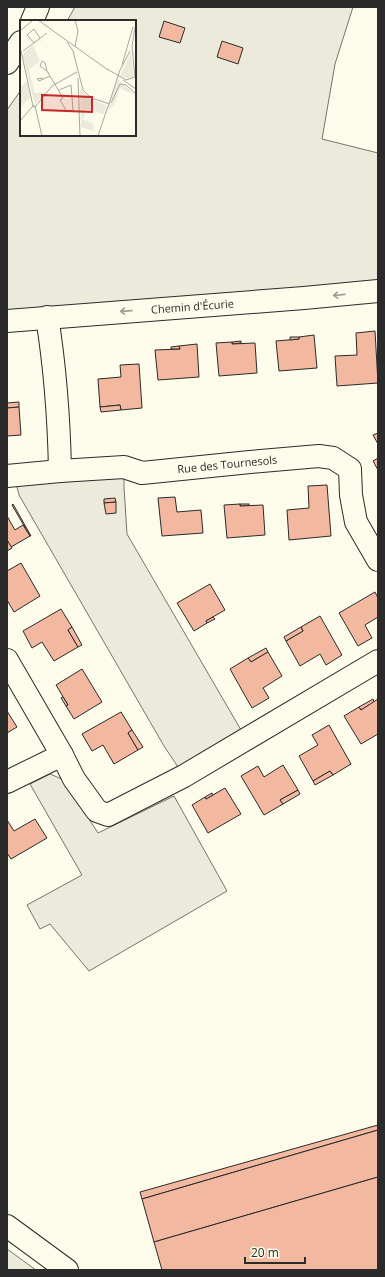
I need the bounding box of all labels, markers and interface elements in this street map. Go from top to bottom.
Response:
inset map [20,20,136,136]
one-way arrow [333,291,346,298]
street label: Chemin d'Écurie [150,295,234,317]
one-way arrow [120,307,133,314]
street label: Rue des Tournesols [176,452,278,476]
scale bar [245,1239,305,1265]
text: 20 m [251,1244,279,1261]

